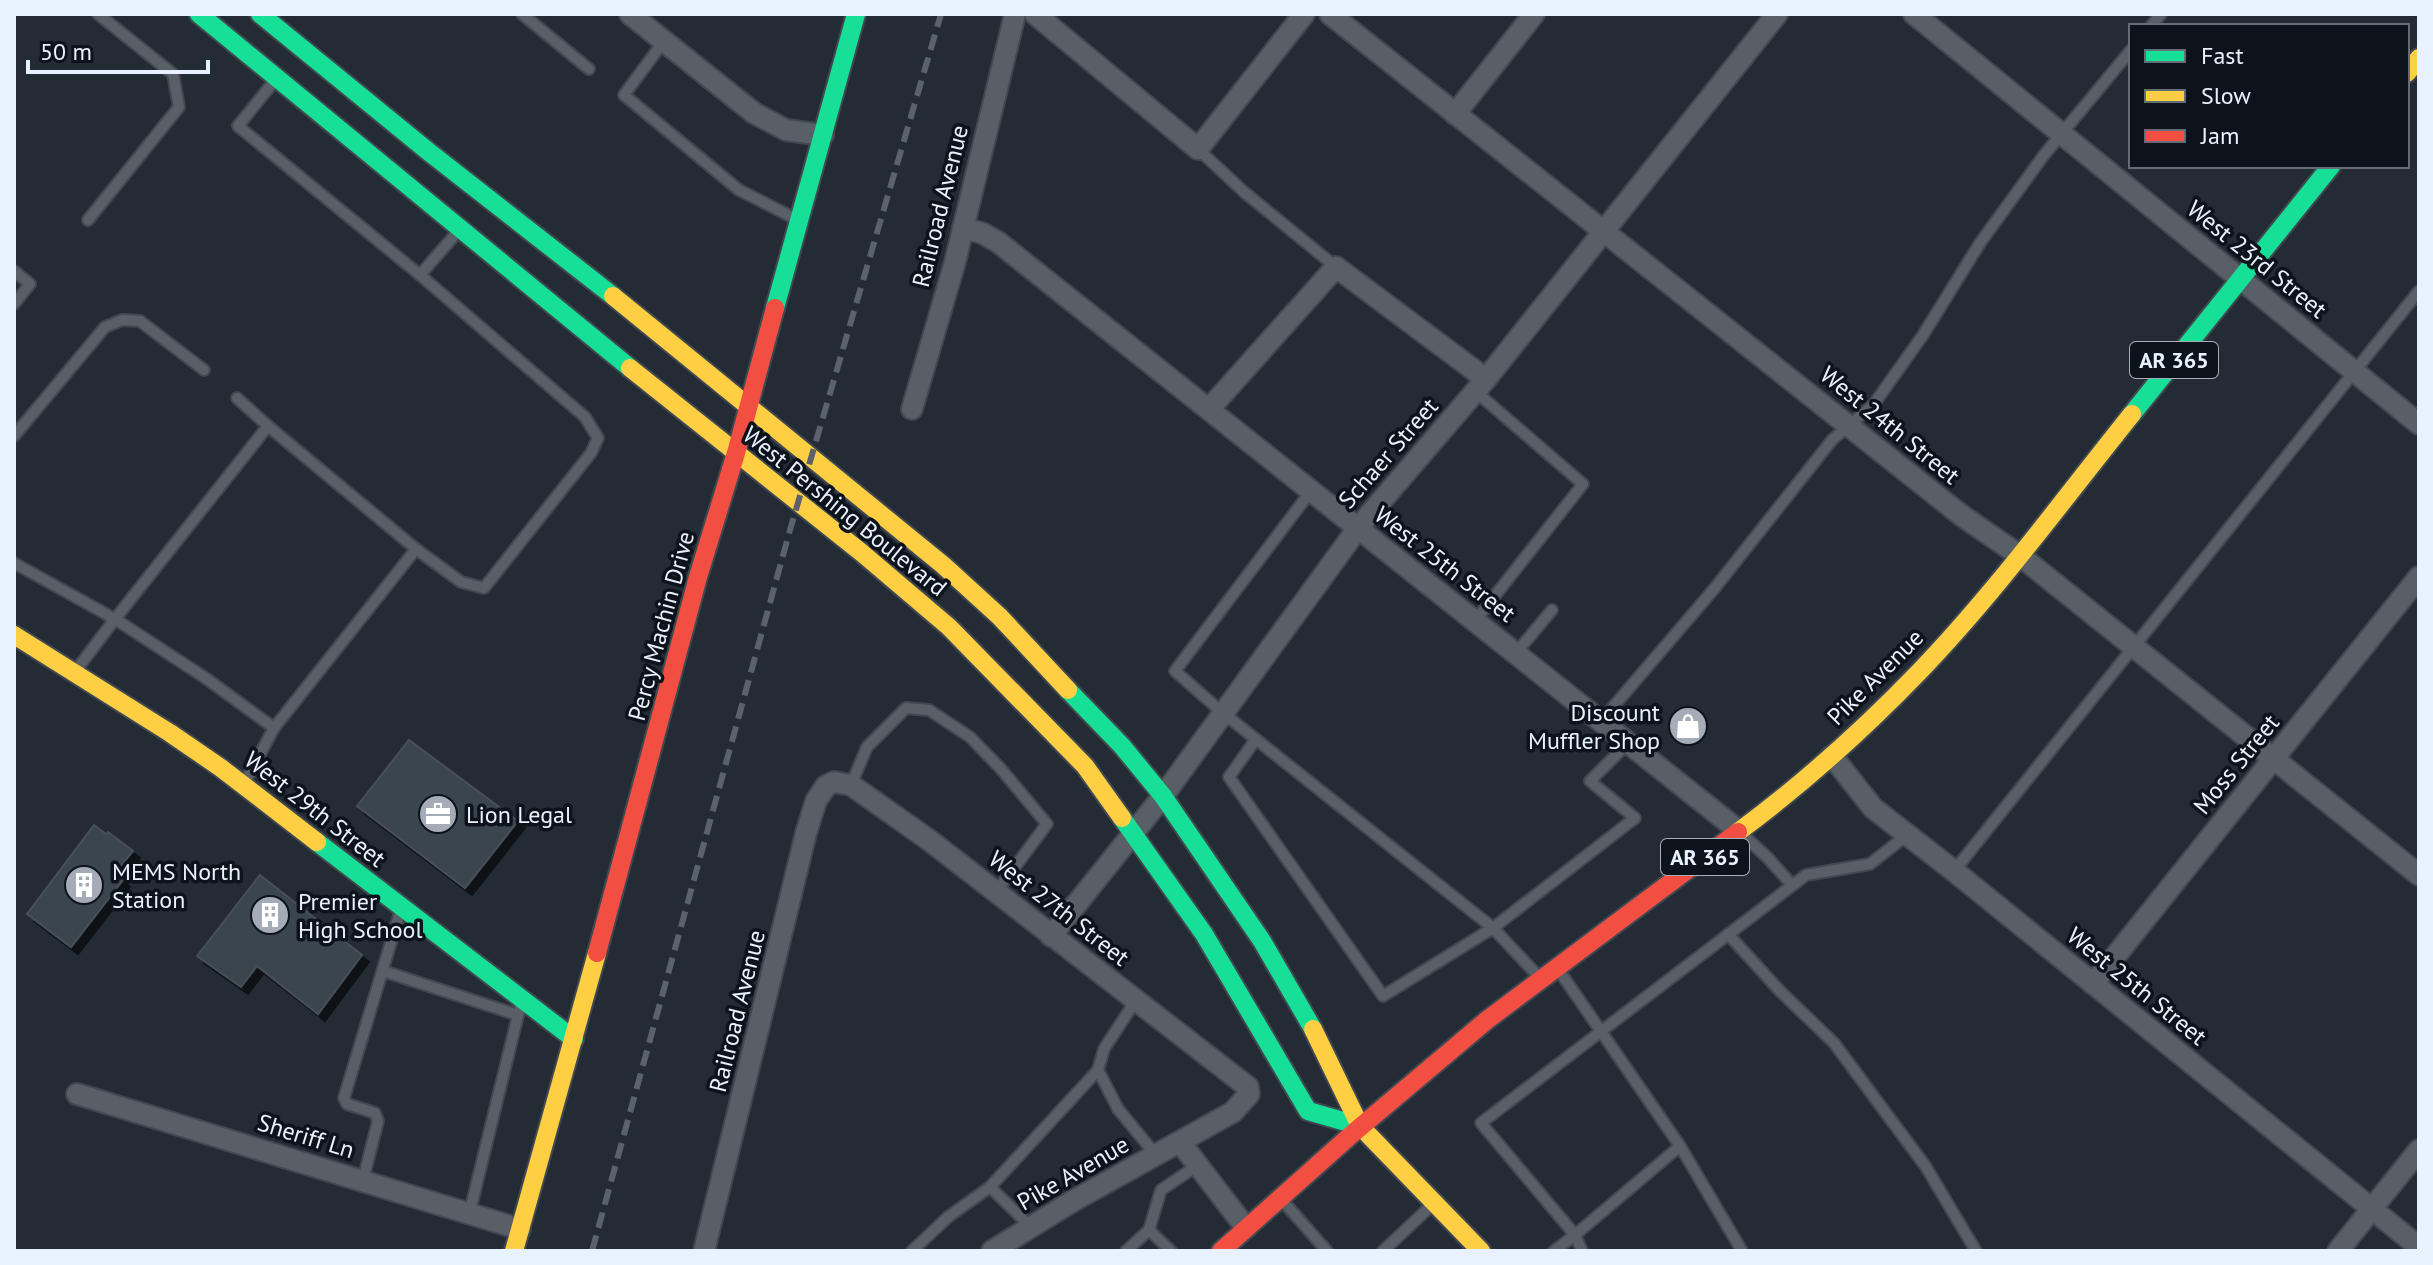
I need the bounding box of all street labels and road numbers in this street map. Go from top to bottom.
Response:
street label: Railroad Avenue [905,122,975,290]
street label: West 23rd Street [2181,193,2333,325]
road number: AR 365 [2130,342,2218,378]
street label: West 24th Street [1814,359,1966,491]
street label: Schaer Street [1331,391,1445,515]
street label: West Pershing Boulevard [737,419,953,603]
street label: West 25th Street [1368,499,1522,629]
street label: Percy Machin Drive [621,528,701,724]
street label: Pike Avenue [1820,622,1930,732]
street label: Moss Street [2186,708,2286,820]
street label: West 29th Street [238,744,392,874]
road number: AR 365 [1661,839,1749,875]
street label: West 27th Street [982,843,1136,973]
street label: West 25th Street [2061,920,2213,1052]
street label: Railroad Avenue [702,927,772,1095]
street label: Sheriff Ln [254,1107,358,1165]
street label: Pike Avenue [1012,1129,1134,1217]

